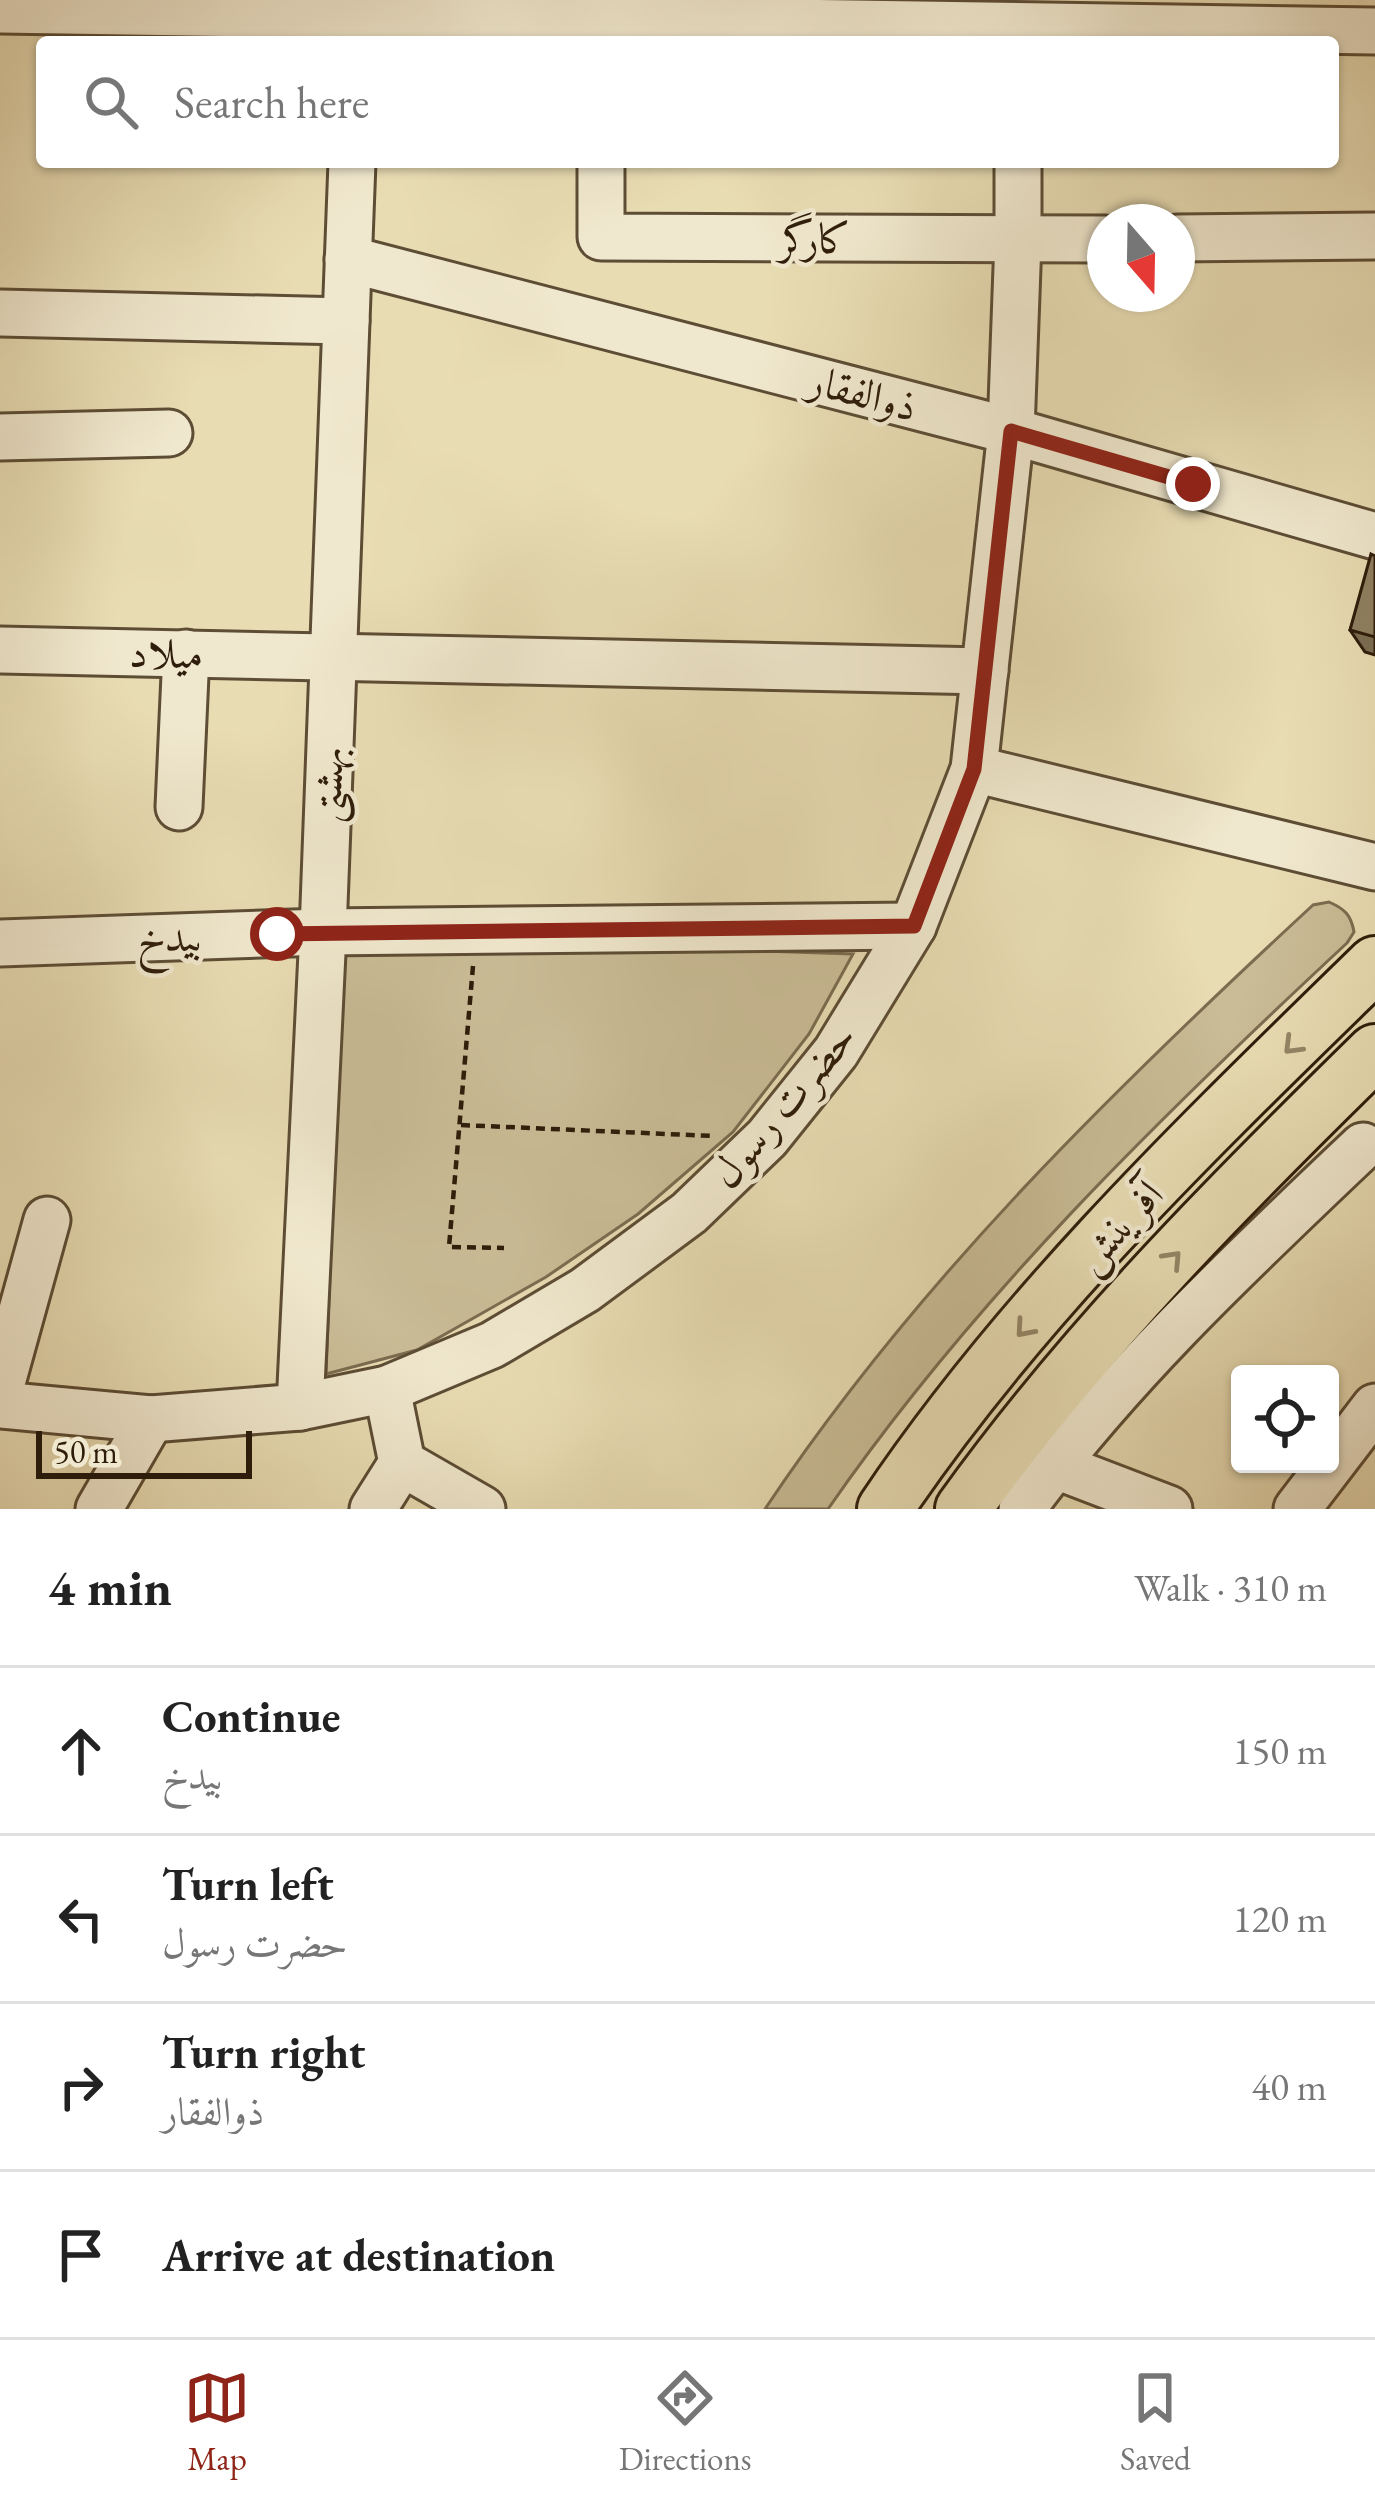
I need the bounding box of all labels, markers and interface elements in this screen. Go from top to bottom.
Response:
search box [36,36,1339,168]
icon: search [78,69,144,135]
text: Search here [174,73,369,131]
north arrow [1087,204,1195,312]
street label: کارگر [775,211,851,266]
street label: ذوالفقار [799,351,923,434]
route end [1166,457,1220,511]
street label: میلاد [128,625,204,681]
street label: بهشتی [298,746,358,824]
route start [250,907,304,961]
street label: بیدخ [136,908,203,975]
street label: حضرت رسول [698,1011,869,1200]
one-way arrow [1284,1032,1306,1054]
street label: آفرینش [1061,1165,1179,1286]
one-way arrow [1159,1251,1181,1273]
one-way arrow [1017,1315,1038,1337]
map controls [1231,1365,1339,1473]
button: locate [1231,1365,1339,1473]
scale bar [36,1425,252,1478]
text: 50 m [54,1430,118,1473]
text: 4 min [48,1554,172,1620]
text: Walk · 310 m [1134,1562,1327,1613]
text: Continue [162,1687,340,1745]
icon: ahead [48,1718,114,1784]
text: 150 m [1233,1725,1327,1776]
text: بیدخ [162,1750,222,1801]
text: Turn left [162,1855,334,1913]
icon: left [48,1886,114,1952]
text: 120 m [1233,1893,1327,1944]
text: حضرت رسول [162,1918,348,1969]
text: Turn right [162,2023,365,2081]
icon: right [48,2054,114,2120]
text: 40 m [1251,2061,1327,2112]
text: ذوالفقار [162,2086,264,2137]
icon: arrive [48,2222,114,2288]
text: Arrive at destination [162,2226,555,2284]
tab: Map [184,2365,250,2480]
tab: Directions [619,2365,752,2480]
tab: Saved [1120,2365,1191,2480]

